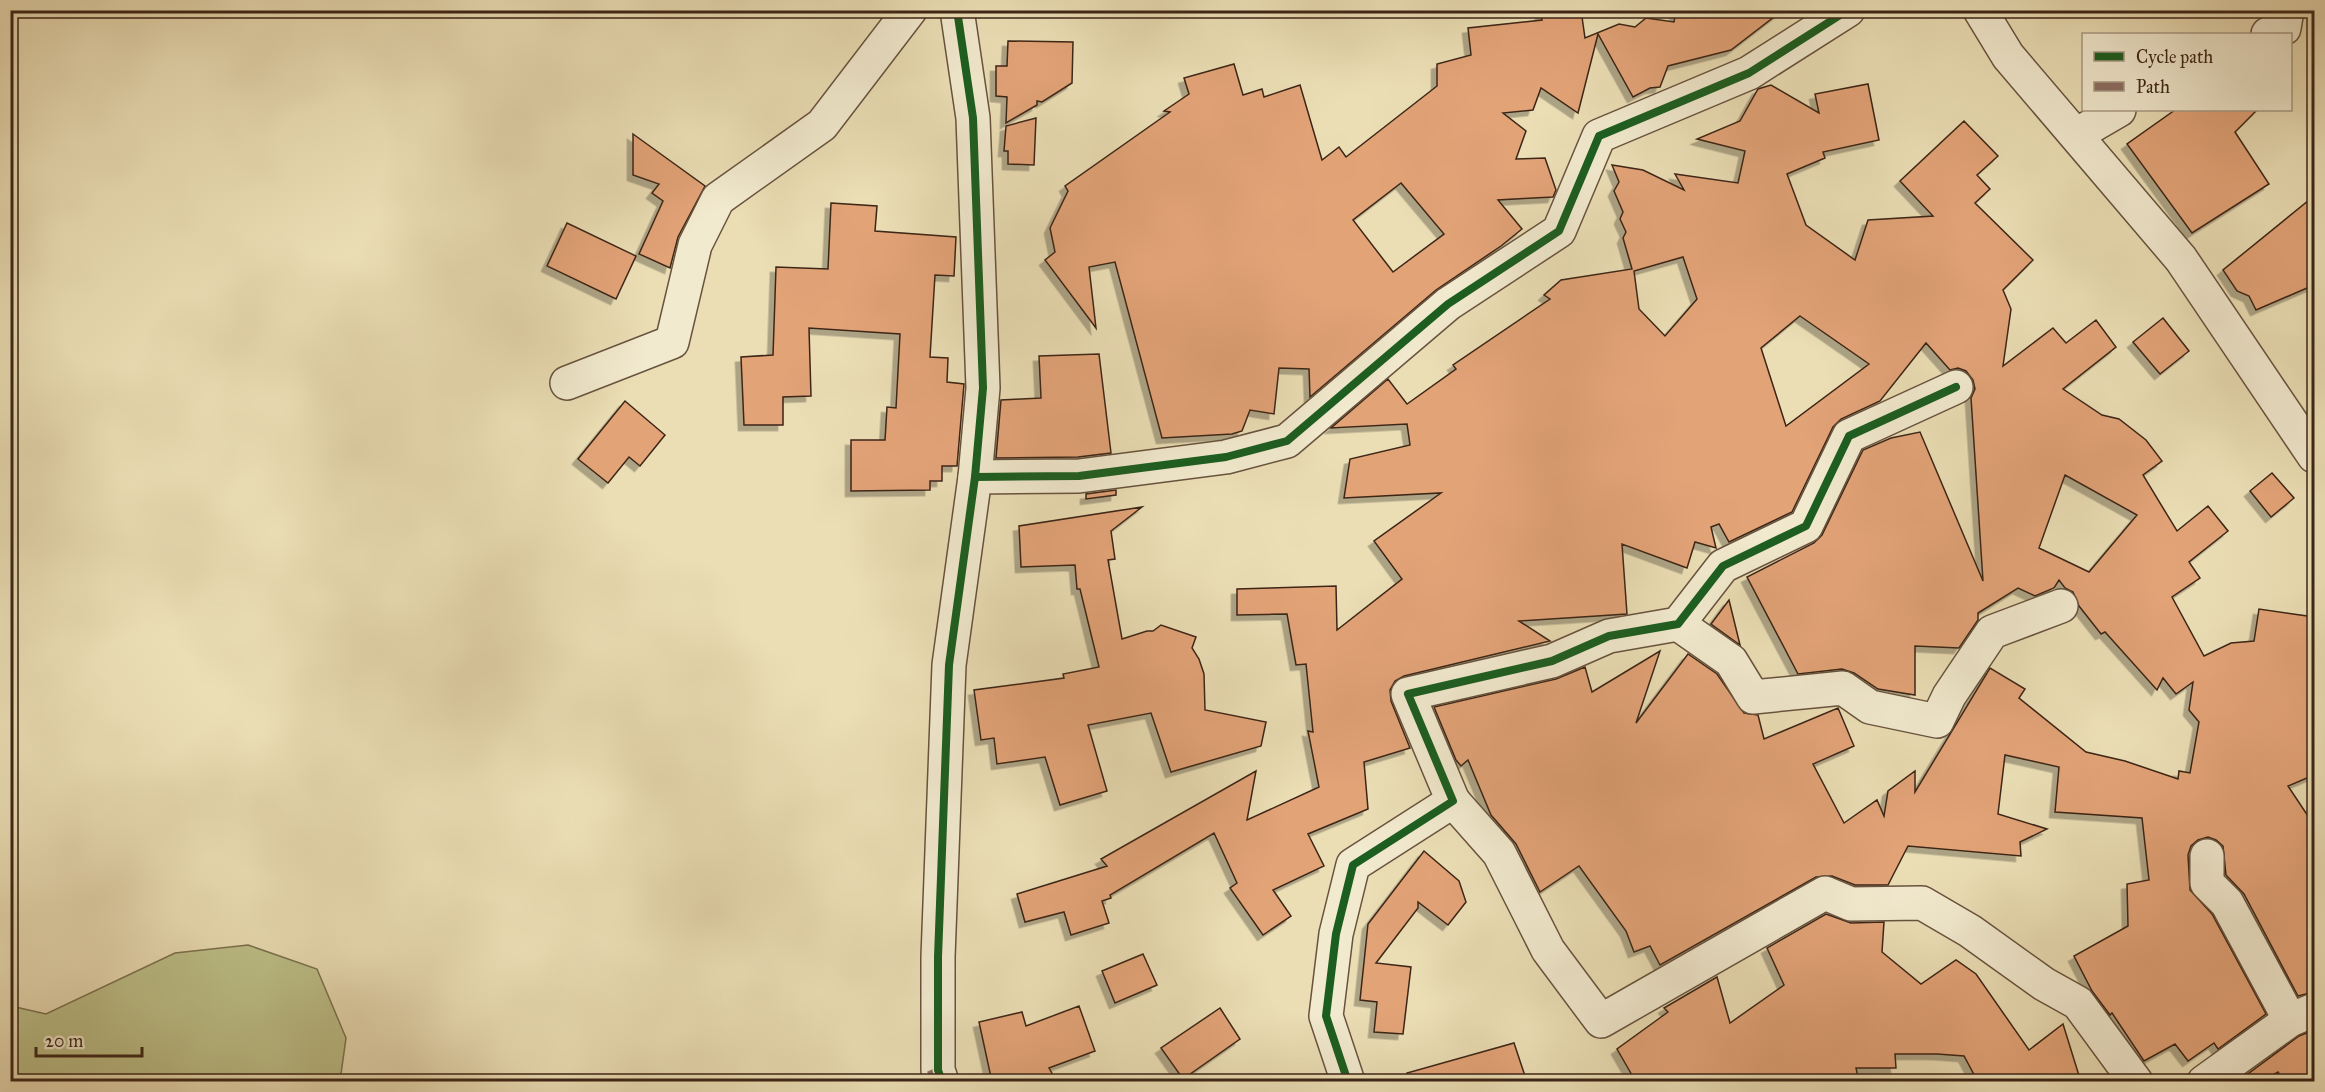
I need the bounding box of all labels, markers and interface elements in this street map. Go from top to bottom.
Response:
legend [2082,33,2292,111]
text: Cycle path [2136,46,2213,68]
text: Path [2136,76,2170,98]
scale bar [36,1020,142,1058]
text: 20 m [45,1030,83,1052]

